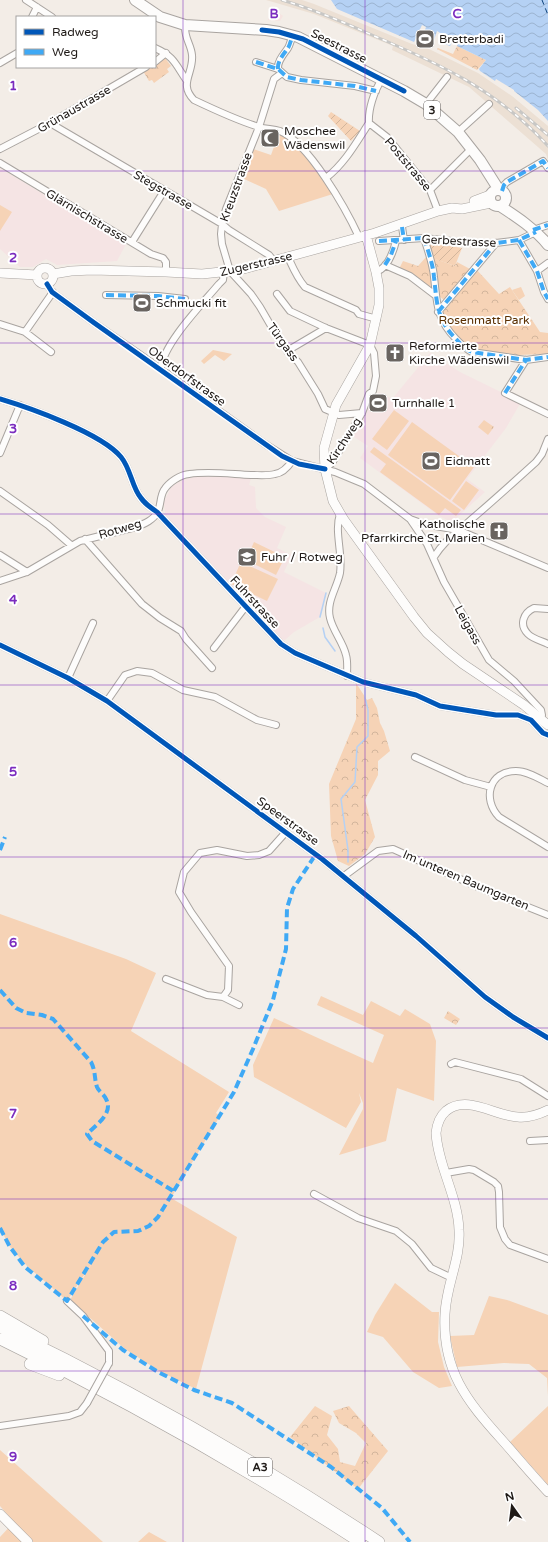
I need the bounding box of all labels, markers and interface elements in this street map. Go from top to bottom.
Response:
text: B [269,6,279,22]
text: C [452,6,462,22]
legend [16,16,156,68]
text: Radweg [52,25,99,39]
street label: Seestrasse [309,26,369,66]
sports icon: Bretterbadi [414,28,436,50]
place label: Bretterbadi [439,32,504,46]
text: Weg [52,45,78,59]
text: 1 [9,78,17,94]
street label: Grünaustrasse [35,82,113,136]
road number: 3 [424,101,440,119]
place label: Moschee Wädenswil [284,124,345,152]
mosque icon: Moschee Wädenswil [259,127,281,149]
street label: Poststrasse [382,134,435,194]
street label: Kreuzstrasse [217,150,255,223]
street label: Stegstrasse [131,167,195,213]
street label: Glärnischstrasse [43,186,131,246]
street label: Gerbestrasse [421,232,497,250]
street label: Zugerstrasse [218,249,294,279]
text: 2 [9,250,17,266]
sports icon: Schmucki fit [131,292,153,314]
place label: Schmucki fit [156,296,227,310]
park label: Rosenmatt Park [438,313,530,327]
street label: Türgass [264,320,302,364]
place label: Reformierte Kirche Wädenswil [409,339,509,367]
church icon: Reformierte Kirche Wädenswil [384,342,406,364]
street label: Oberdorfstrasse [146,343,229,409]
sports icon: Turnhalle 1 [367,392,389,414]
place label: Turnhalle 1 [392,396,455,410]
street label: Kirchweg [324,415,364,467]
text: 3 [9,421,17,437]
sports icon: Eidmatt [420,450,442,472]
place label: Eidmatt [445,454,490,468]
street label: Rotweg [97,516,143,542]
place label: Katholische Pfarrkirche St. Marien [361,517,485,545]
church icon: Katholische Pfarrkirche St. Marien [488,520,510,542]
school or university icon: Fuhr / Rotweg [236,546,258,568]
place label: Fuhr / Rotweg [261,550,343,564]
street label: Fuhrstrasse [227,573,283,631]
text: 4 [9,592,18,608]
street label: Leigass [452,603,485,647]
text: 5 [9,764,17,780]
street label: Speerstrasse [254,794,322,848]
street label: Im unteren Baumgarten [401,847,531,913]
text: 6 [9,935,17,951]
text: 7 [9,1106,17,1122]
text: 8 [9,1278,17,1294]
text: 9 [9,1449,17,1465]
road number: A3 [248,1458,272,1476]
north arrow [492,1486,532,1526]
text: N [504,1489,516,1504]

